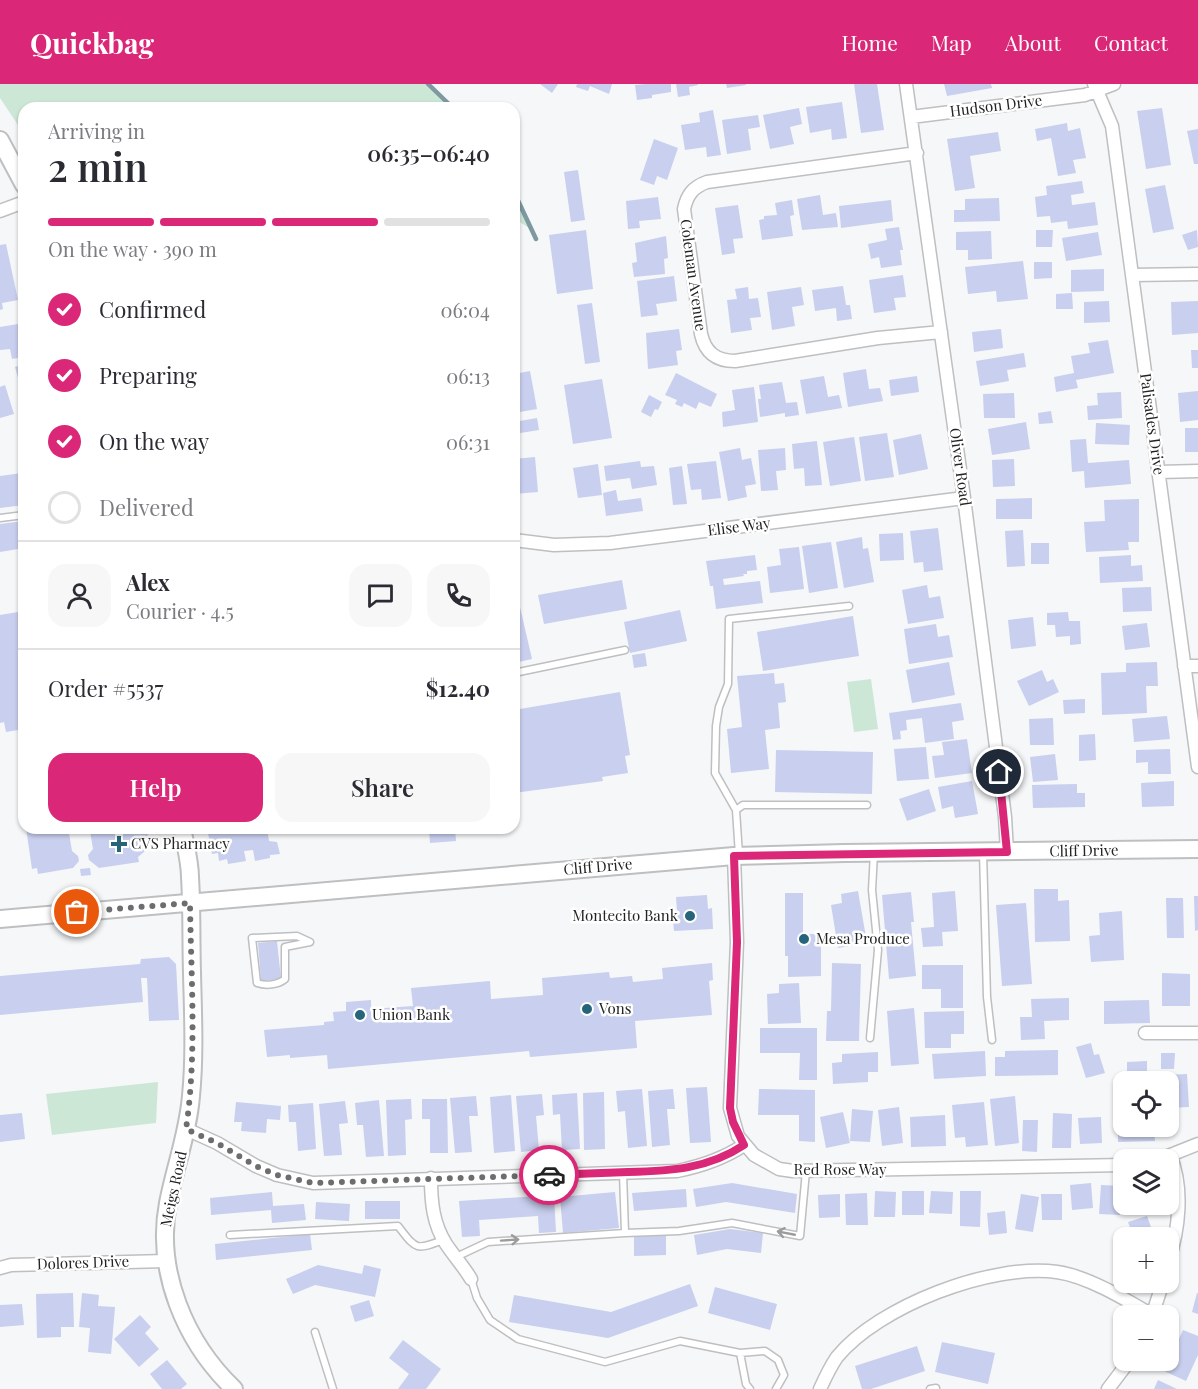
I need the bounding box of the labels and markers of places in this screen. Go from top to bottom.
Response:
pin [973,746,1024,797]
place label: CVS Pharmacy [131,833,230,853]
marker: CVS Pharmacy [112,837,126,851]
pin [51,886,102,937]
place label: Montecito Bank [572,905,679,925]
marker: Montecito Bank [683,909,697,923]
place label: Mesa Produce [816,928,910,948]
marker: Mesa Produce [797,932,811,946]
place label: Vons [598,998,631,1018]
marker: Vons [580,1002,594,1016]
place label: Union Bank [372,1004,451,1024]
marker: Union Bank [353,1008,367,1022]

